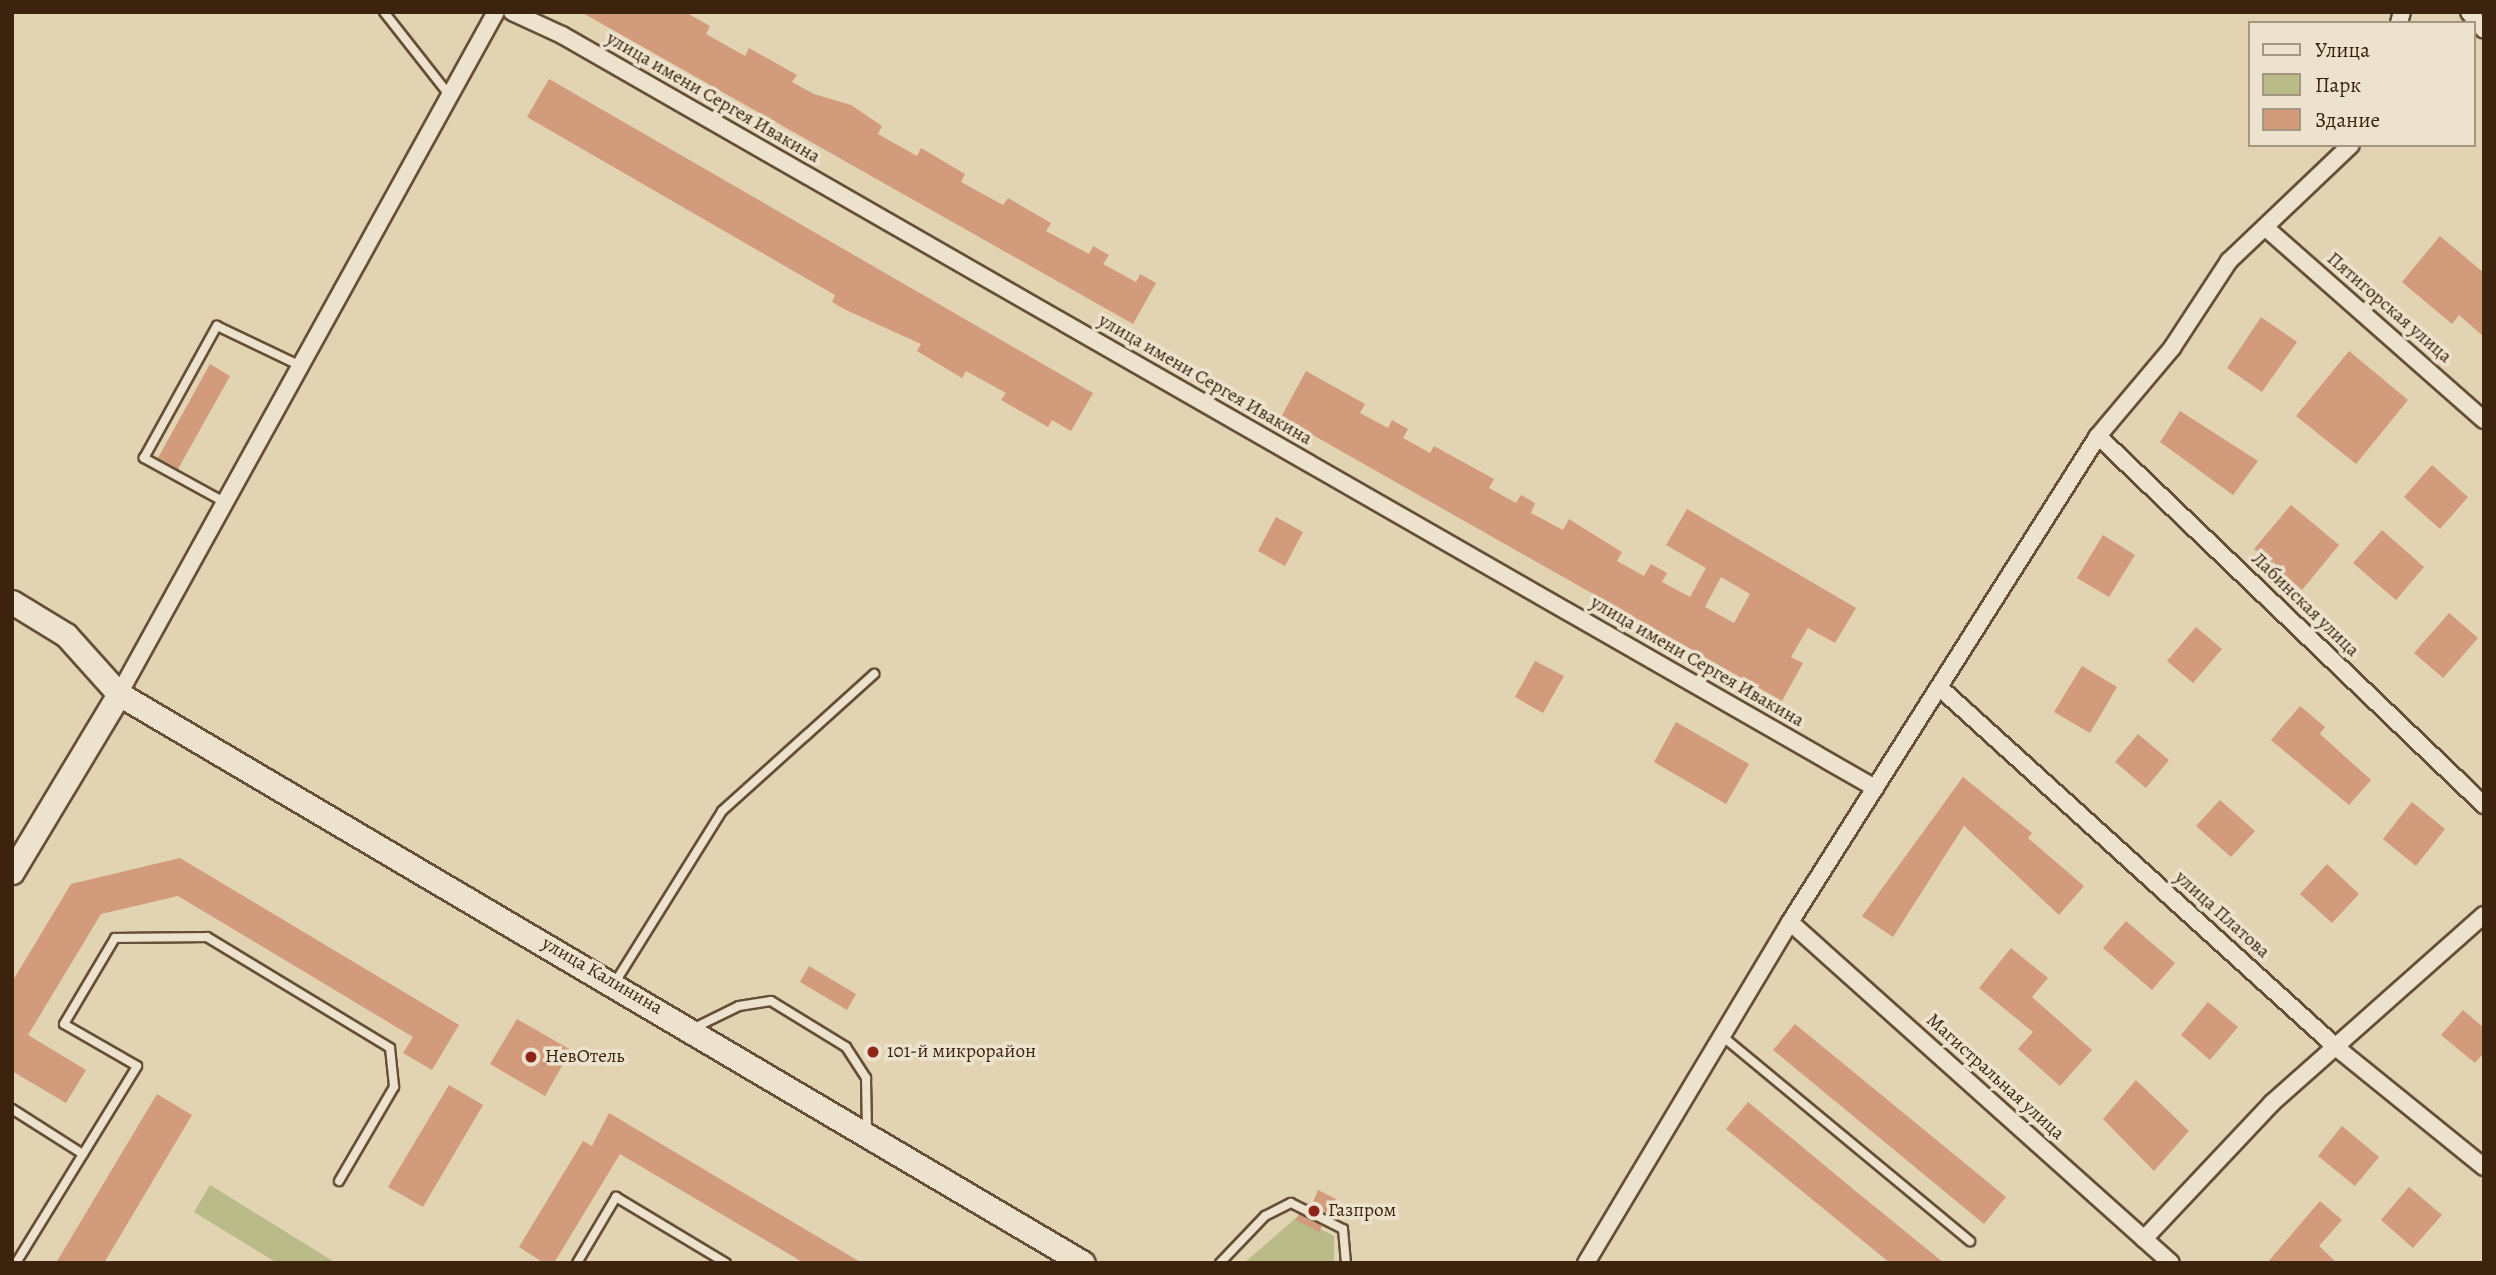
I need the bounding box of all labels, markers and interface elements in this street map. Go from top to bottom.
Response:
legend [2248,21,2475,147]
street label: улица имени Сергея Ивакина [602,27,824,169]
text: Улица [2315,36,2370,64]
text: Парк [2315,71,2361,99]
text: Здание [2315,106,2380,134]
street label: Пятигорская улица [2322,248,2456,368]
street label: улица имени Сергея Ивакина [1094,309,1316,451]
street label: Лабинская улица [2246,548,2364,662]
street label: улица имени Сергея Ивакина [1586,591,1808,733]
street label: улица Платова [2170,866,2274,964]
street label: улица Калинина [538,932,666,1020]
street label: Магистральная улица [1921,1009,2069,1145]
place label: 101-й микрорайон [887,1041,1036,1063]
marker: 101-й микрорайон [865,1044,881,1060]
place label: НевОтель [545,1046,625,1068]
marker: НевОтель [523,1049,539,1065]
place label: Газпром [1328,1200,1396,1222]
marker: Газпром [1306,1203,1322,1219]

